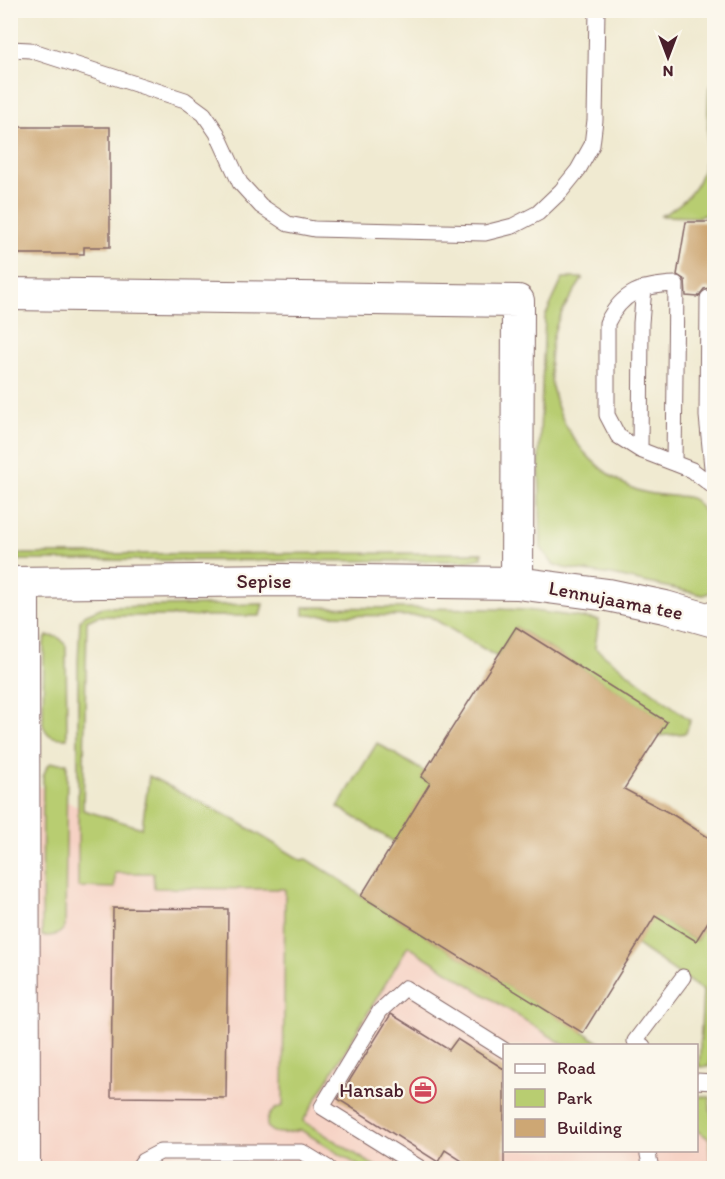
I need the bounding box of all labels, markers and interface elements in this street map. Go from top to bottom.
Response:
north arrow [638,27,698,87]
text: N [663,62,673,81]
street label: Sepise [236,569,292,593]
street label: Lennujaama tee [547,575,685,625]
legend [503,1044,698,1152]
text: Road [557,1057,596,1079]
office icon: Hansab [408,1075,438,1105]
place label: Hansab [339,1078,404,1102]
text: Park [557,1087,592,1109]
text: Building [557,1117,623,1139]

